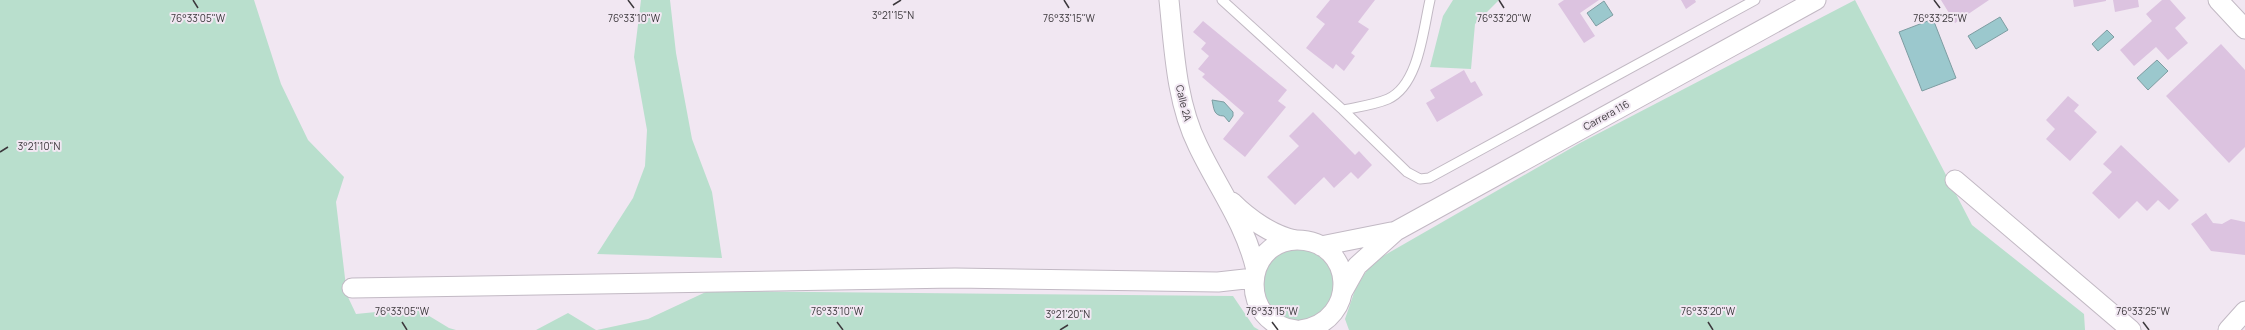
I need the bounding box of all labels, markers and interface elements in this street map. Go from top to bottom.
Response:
text: 3°21'15"N [872,8,914,22]
text: 76°33'05"W [171,11,226,25]
text: 76°33'10"W [608,11,661,25]
text: 76°33'15"W [1043,11,1096,25]
text: 76°33'20"W [1477,11,1532,25]
text: 76°33'25"W [1913,11,1967,25]
street label: Calle 2A [1173,83,1195,123]
street label: Carrera 116 [1580,97,1632,133]
text: 3°21'10"N [18,139,60,153]
text: 76°33'05"W [375,304,430,318]
text: 76°33'10"W [811,304,864,318]
text: 76°33'15"W [1246,304,1299,318]
text: 76°33'20"W [1681,304,1736,318]
text: 76°33'25"W [2116,304,2170,318]
text: 3°21'20"N [1046,307,1090,321]

